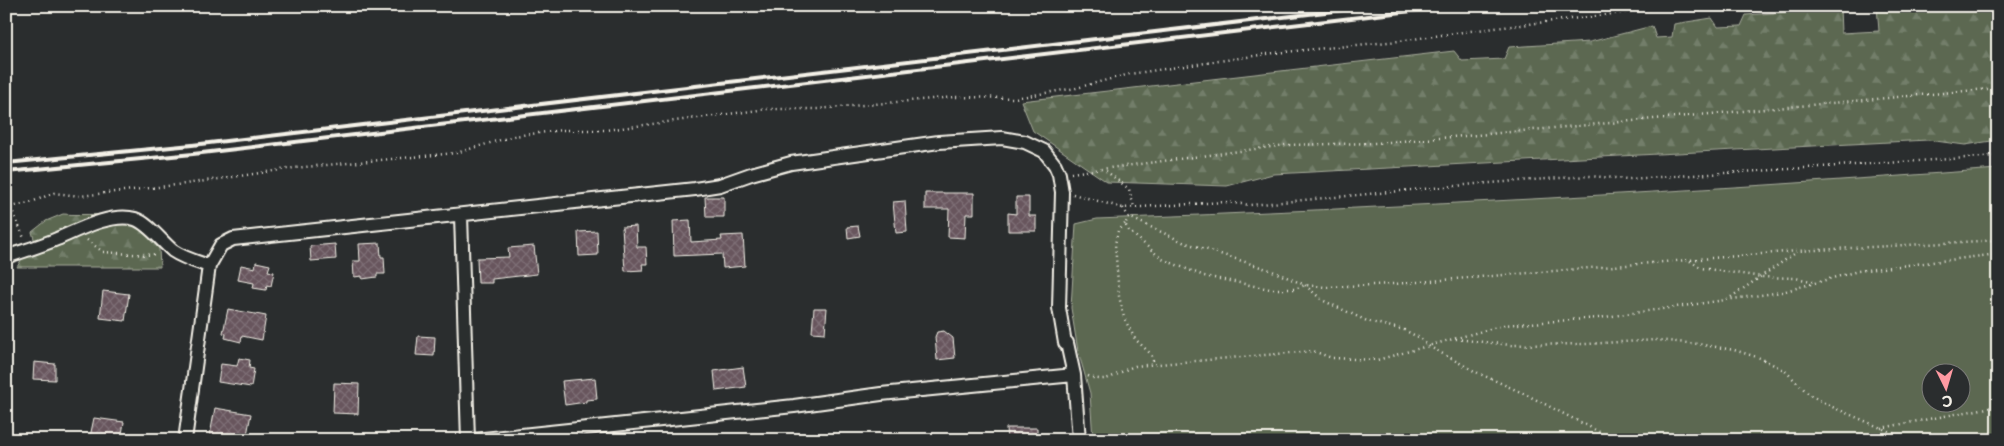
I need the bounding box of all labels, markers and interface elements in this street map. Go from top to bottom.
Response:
north arrow [1922,364,1972,414]
text: С [1941,391,1953,412]

